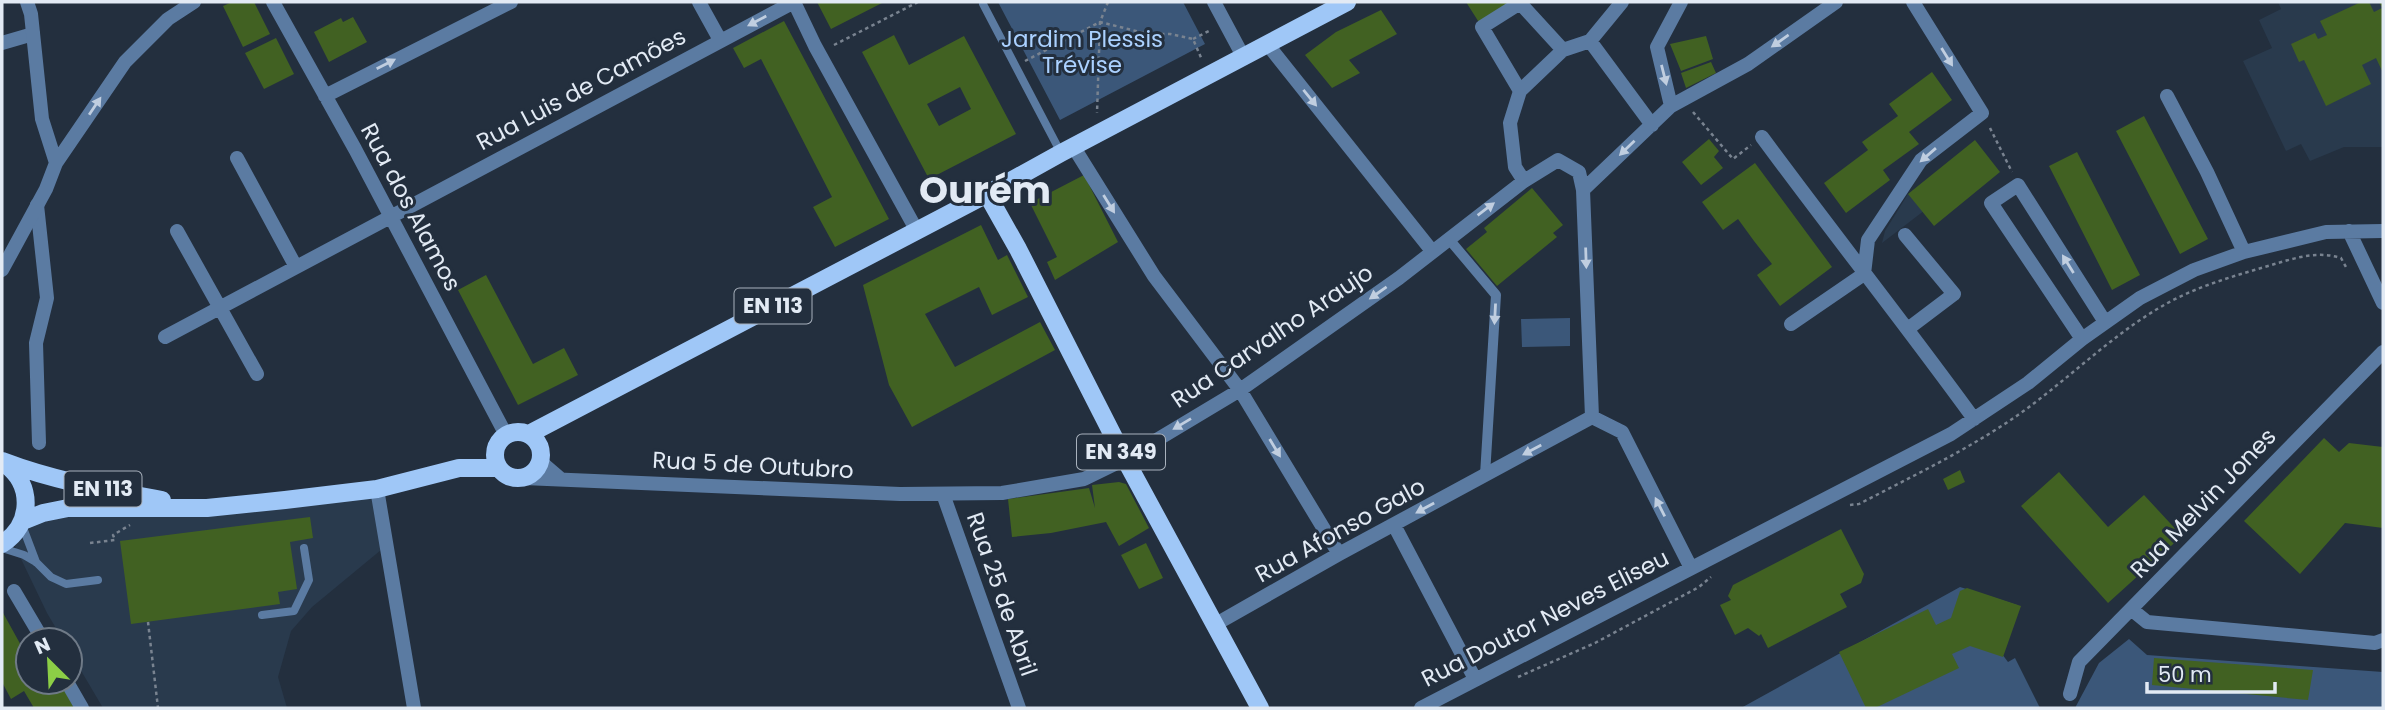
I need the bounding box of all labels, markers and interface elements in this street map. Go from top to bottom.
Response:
one-way arrow [747,15,767,27]
street label: Rua Luis de Camões [471,20,691,158]
park label: Jardim Plessis Trévise [1001,23,1163,81]
one-way arrow [1771,34,1789,48]
one-way arrow [1941,48,1954,67]
one-way arrow [376,59,396,70]
one-way arrow [1659,64,1670,86]
one-way arrow [1303,89,1317,107]
one-way arrow [88,97,101,116]
street label: Rua dos Alamos [353,117,469,297]
one-way arrow [1619,140,1636,156]
one-way arrow [1920,147,1937,162]
district label: Ourém [919,164,1051,216]
one-way arrow [1102,195,1115,214]
one-way arrow [1477,202,1495,217]
one-way arrow [1580,248,1591,270]
one-way arrow [2062,255,2075,274]
street label: Rua Carvalho Araujo [1165,257,1379,415]
one-way arrow [1369,286,1387,300]
road number: EN 113 [734,288,812,324]
one-way arrow [1489,303,1500,325]
one-way arrow [1173,418,1192,431]
street label: Rua Melvin Jones [2123,421,2283,585]
road number: EN 349 [1077,434,1165,470]
one-way arrow [1269,438,1282,458]
street label: Rua 5 de Outubro [651,444,855,486]
one-way arrow [1522,444,1541,456]
street label: Rua Afonso Galo [1249,470,1431,590]
road number: EN 113 [64,472,142,506]
one-way arrow [1655,497,1666,517]
one-way arrow [1416,502,1435,514]
street label: Rua 25 de Abril [959,508,1045,680]
street label: Rua Doutor Neves Eliseu [1416,542,1674,694]
north arrow [14,626,84,696]
text: N [30,631,54,661]
scale bar [2147,650,2275,694]
text: 50 m [2158,660,2212,689]

